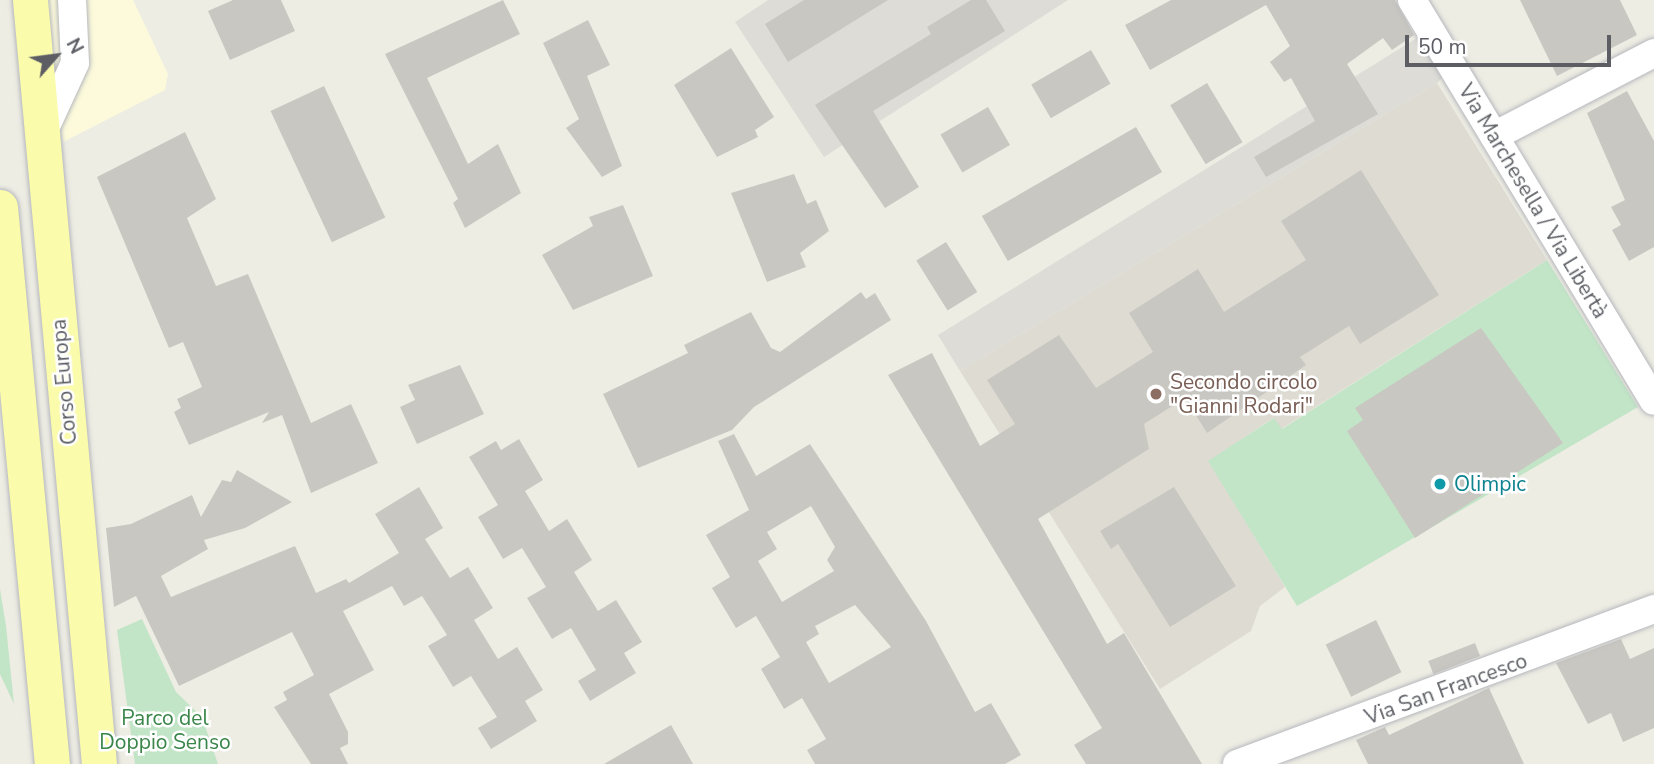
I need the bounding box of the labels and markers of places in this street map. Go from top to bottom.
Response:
place label: Secondo circolo "Gianni Rodari" [1170,369,1317,419]
marker: Secondo circolo "Gianni Rodari" [1148,386,1164,402]
place label: Olimpic [1454,471,1526,497]
marker: Olimpic [1432,476,1448,492]

